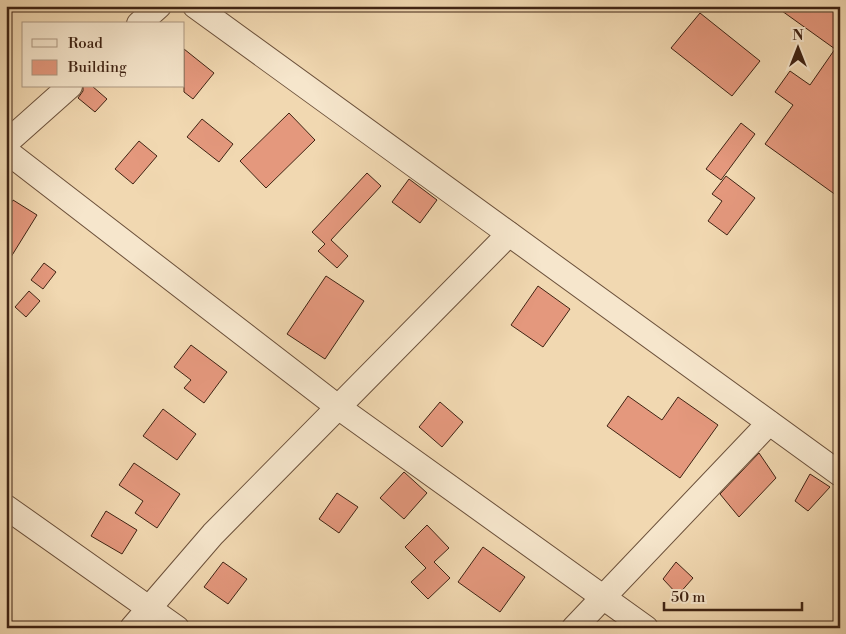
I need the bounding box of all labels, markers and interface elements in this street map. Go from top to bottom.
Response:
legend [22,22,185,88]
north arrow [774,22,824,72]
text: N [792,27,804,45]
text: Road [68,34,103,53]
text: Building [67,58,127,77]
scale bar [664,579,801,611]
text: 50 m [671,588,705,607]

